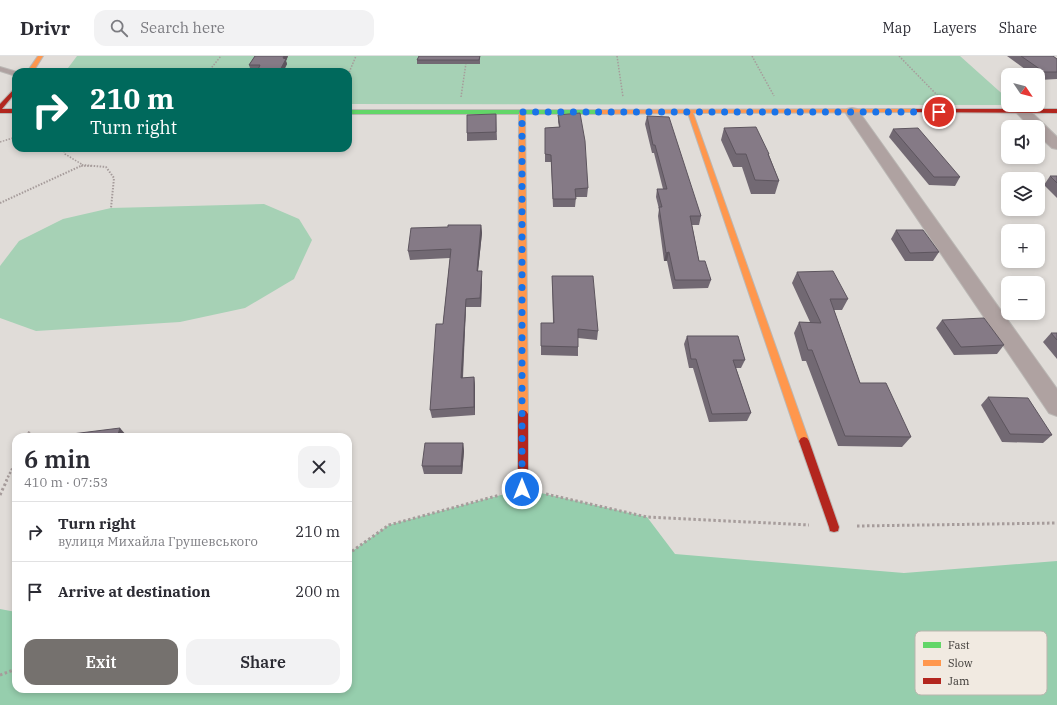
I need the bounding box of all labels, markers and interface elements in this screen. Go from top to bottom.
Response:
search box [94,10,374,46]
text: Drivr [20,16,70,40]
icon: search [108,17,130,39]
text: Search here [140,18,225,37]
text: Map [883,19,911,37]
text: Layers [933,19,977,37]
text: Share [999,19,1037,37]
north arrow [1001,68,1045,112]
map controls [1001,68,1045,320]
text: 210 m [90,80,174,117]
icon: right [24,84,76,136]
pin [922,95,956,129]
icon: arrive [928,101,950,123]
text: Turn right [90,116,177,139]
button: sound [1001,120,1045,164]
button: layers [1001,172,1045,216]
button: + [1001,224,1045,268]
button: − [1001,276,1045,320]
text: 6 min [24,443,91,475]
button: close [298,446,340,488]
position arrow [501,468,543,510]
text: 410 m · 07:53 [24,474,108,491]
text: Turn right [58,514,136,533]
icon: right [24,521,46,543]
text: 210 m [295,522,340,541]
text: вулиця Михайла Грушевського [58,533,258,550]
icon: arrive [24,581,46,603]
text: Arrive at destination [58,582,210,601]
text: 200 m [295,582,340,601]
legend [915,631,1047,695]
text: Fast [948,638,970,652]
button: Exit [24,639,178,685]
button: Share [186,639,340,685]
text: Slow [948,656,973,670]
text: Jam [948,674,970,688]

